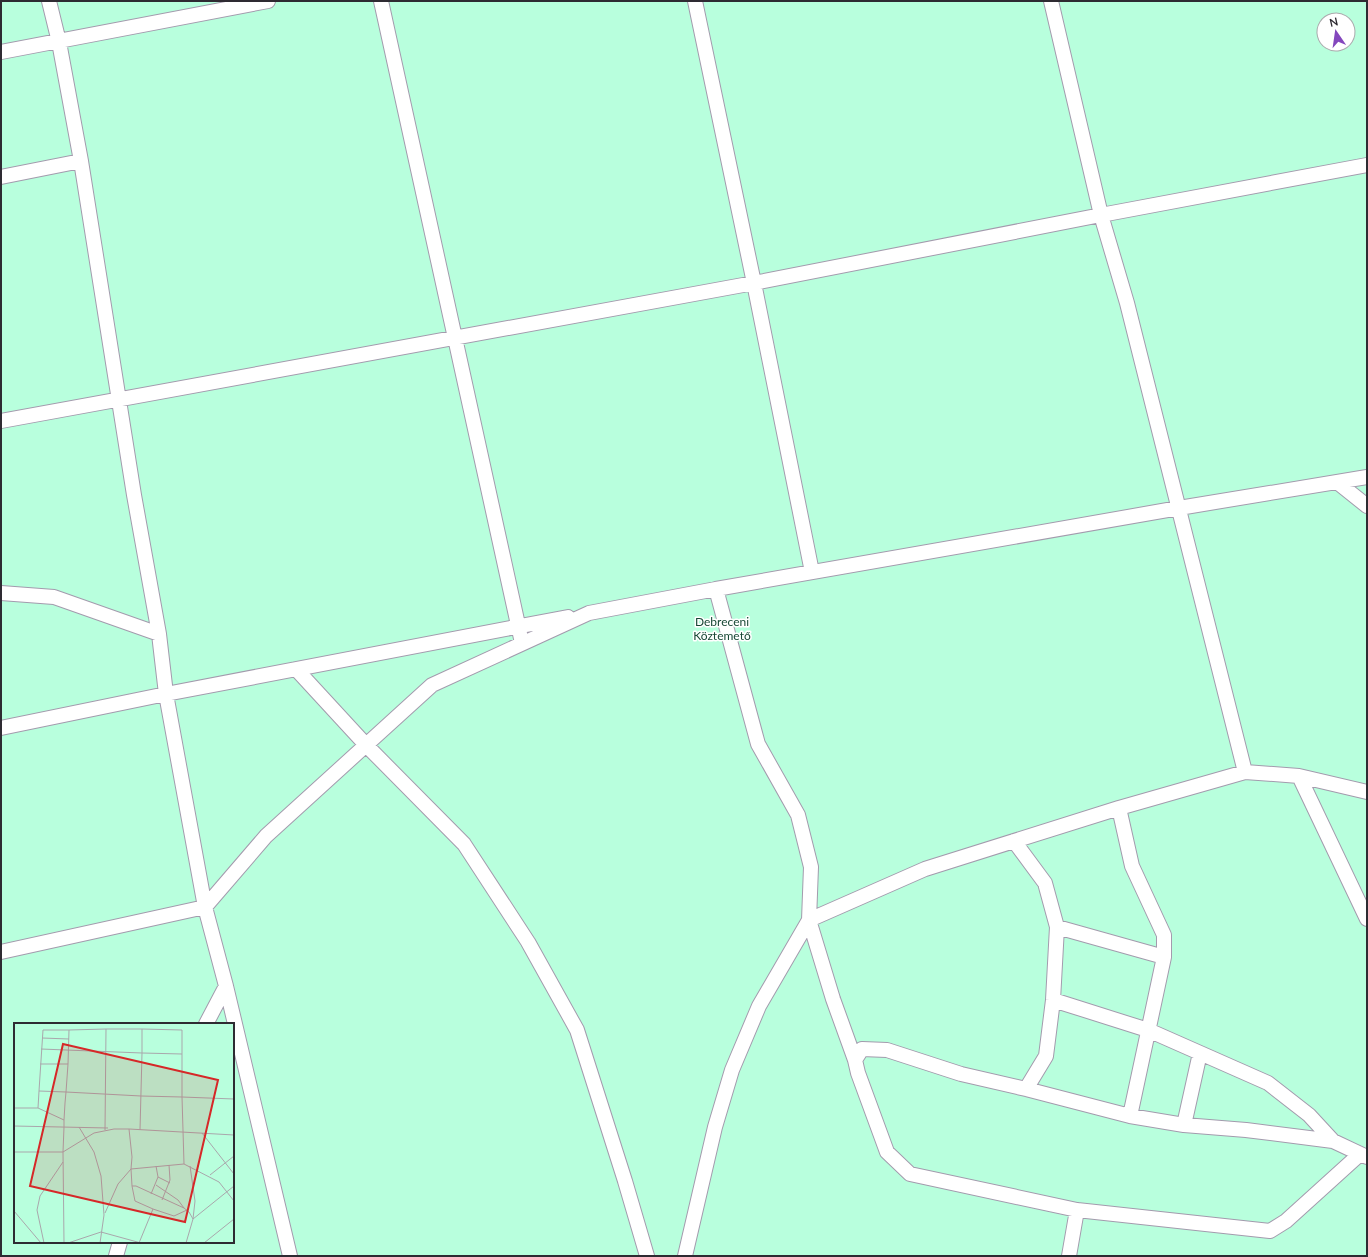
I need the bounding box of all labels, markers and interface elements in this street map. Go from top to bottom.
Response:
north arrow [1316,12,1356,52]
text: N [1328,14,1339,29]
park label: Debreceni Köztemető [693,614,751,643]
inset map [14,1023,234,1243]

